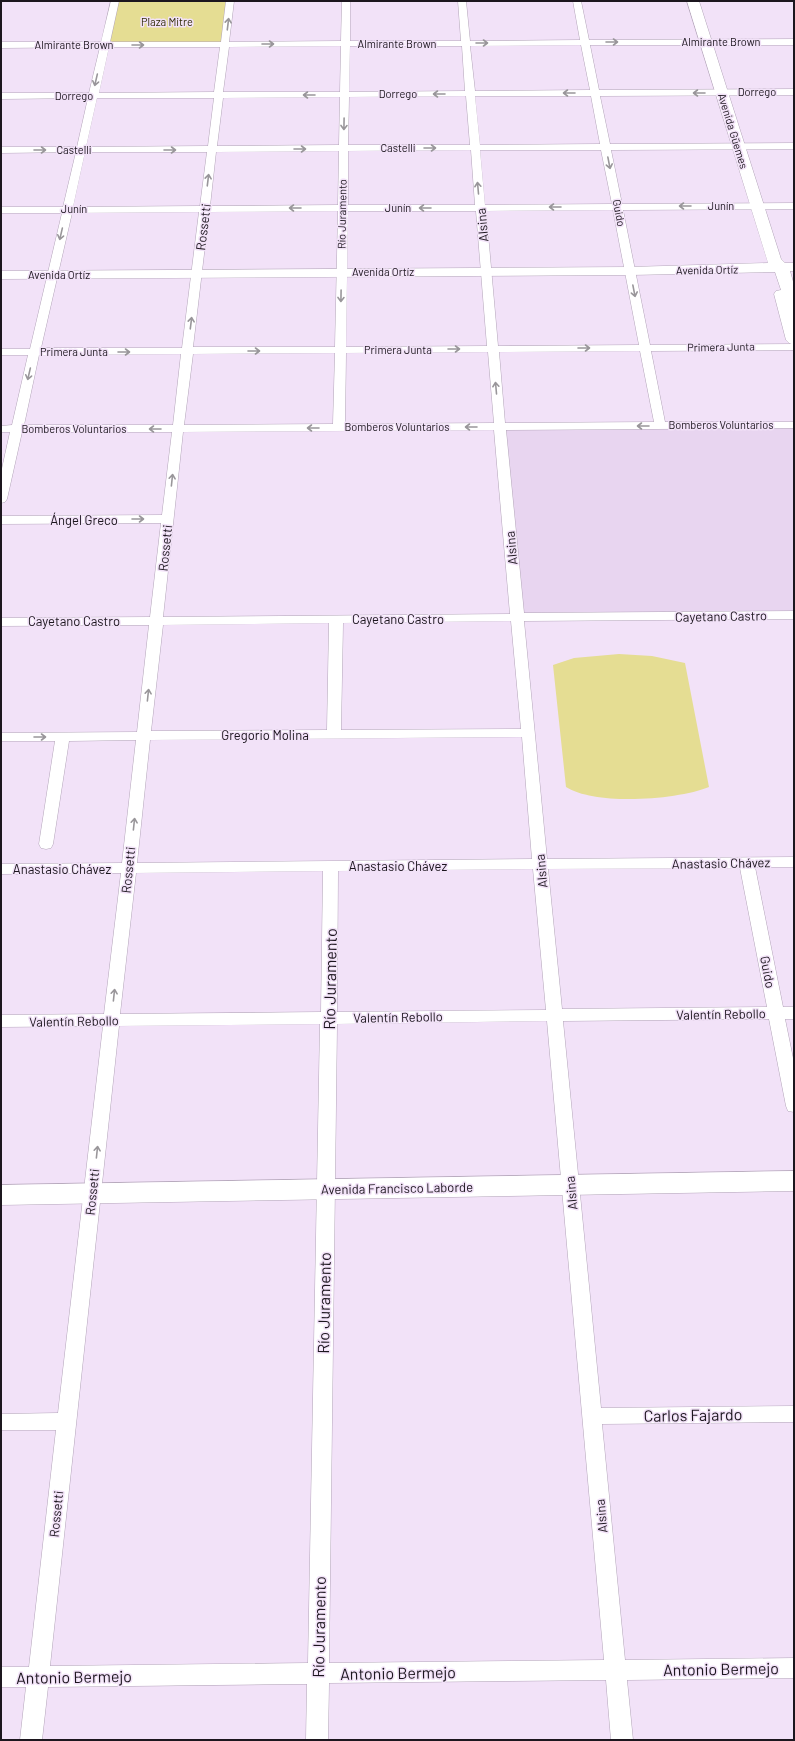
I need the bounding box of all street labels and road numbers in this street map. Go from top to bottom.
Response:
street label: Almirante Brown [681,35,761,48]
street label: Almirante Brown [357,37,437,50]
street label: Almirante Brown [34,38,114,51]
street label: Dorrego [738,85,776,98]
street label: Dorrego [379,87,417,100]
street label: Dorrego [55,89,93,102]
street label: Avenida Güemes [716,91,751,170]
street label: Castelli [380,141,416,154]
street label: Castelli [56,143,92,156]
street label: Río Juramento [334,179,349,249]
street label: Guido [610,198,628,228]
street label: Junín [708,199,734,212]
street label: Junín [385,201,411,214]
street label: Junín [61,202,87,215]
street label: Rossetti [192,203,214,251]
street label: Alsina [473,207,491,243]
street label: Avenida Ortíz [676,262,738,277]
street label: Avenida Ortíz [352,265,414,278]
street label: Avenida Ortíz [28,268,90,281]
street label: Primera Junta [687,339,755,354]
street label: Primera Junta [364,343,432,356]
street label: Primera Junta [40,345,108,358]
street label: Bomberos Voluntarios [668,418,774,431]
street label: Bomberos Voluntarios [344,420,450,433]
street label: Bomberos Voluntarios [21,422,127,435]
street label: Ángel Greco [50,512,118,528]
street label: Rossetti [155,524,175,572]
street label: Alsina [502,530,520,566]
street label: Cayetano Castro [675,607,767,625]
street label: Cayetano Castro [352,611,444,627]
street label: Cayetano Castro [28,613,120,629]
street label: Gregorio Molina [221,727,309,743]
street label: Rossetti [118,846,138,894]
street label: Alsina [532,853,550,889]
street label: Anastasio Chávez [672,854,771,872]
street label: Anastasio Chávez [349,858,447,874]
street label: Anastasio Chávez [13,861,111,877]
street label: Río Juramento [319,928,340,1030]
street label: Guido [757,955,779,989]
street label: Valentín Rebollo [676,1005,766,1023]
street label: Valentín Rebollo [353,1008,443,1026]
street label: Valentín Rebollo [29,1012,119,1030]
street label: Rossetti [82,1168,102,1216]
street label: Alsina [562,1175,580,1211]
street label: Avenida Francisco Laborde [321,1179,473,1197]
street label: Río Juramento [313,1252,334,1354]
street label: Carlos Fajardo [643,1404,743,1425]
street label: Rossetti [46,1490,66,1538]
street label: Alsina [592,1498,610,1534]
street label: Río Juramento [308,1576,329,1678]
street label: Antonio Bermejo [663,1658,779,1679]
street label: Antonio Bermejo [340,1662,456,1683]
street label: Antonio Bermejo [16,1666,132,1687]

